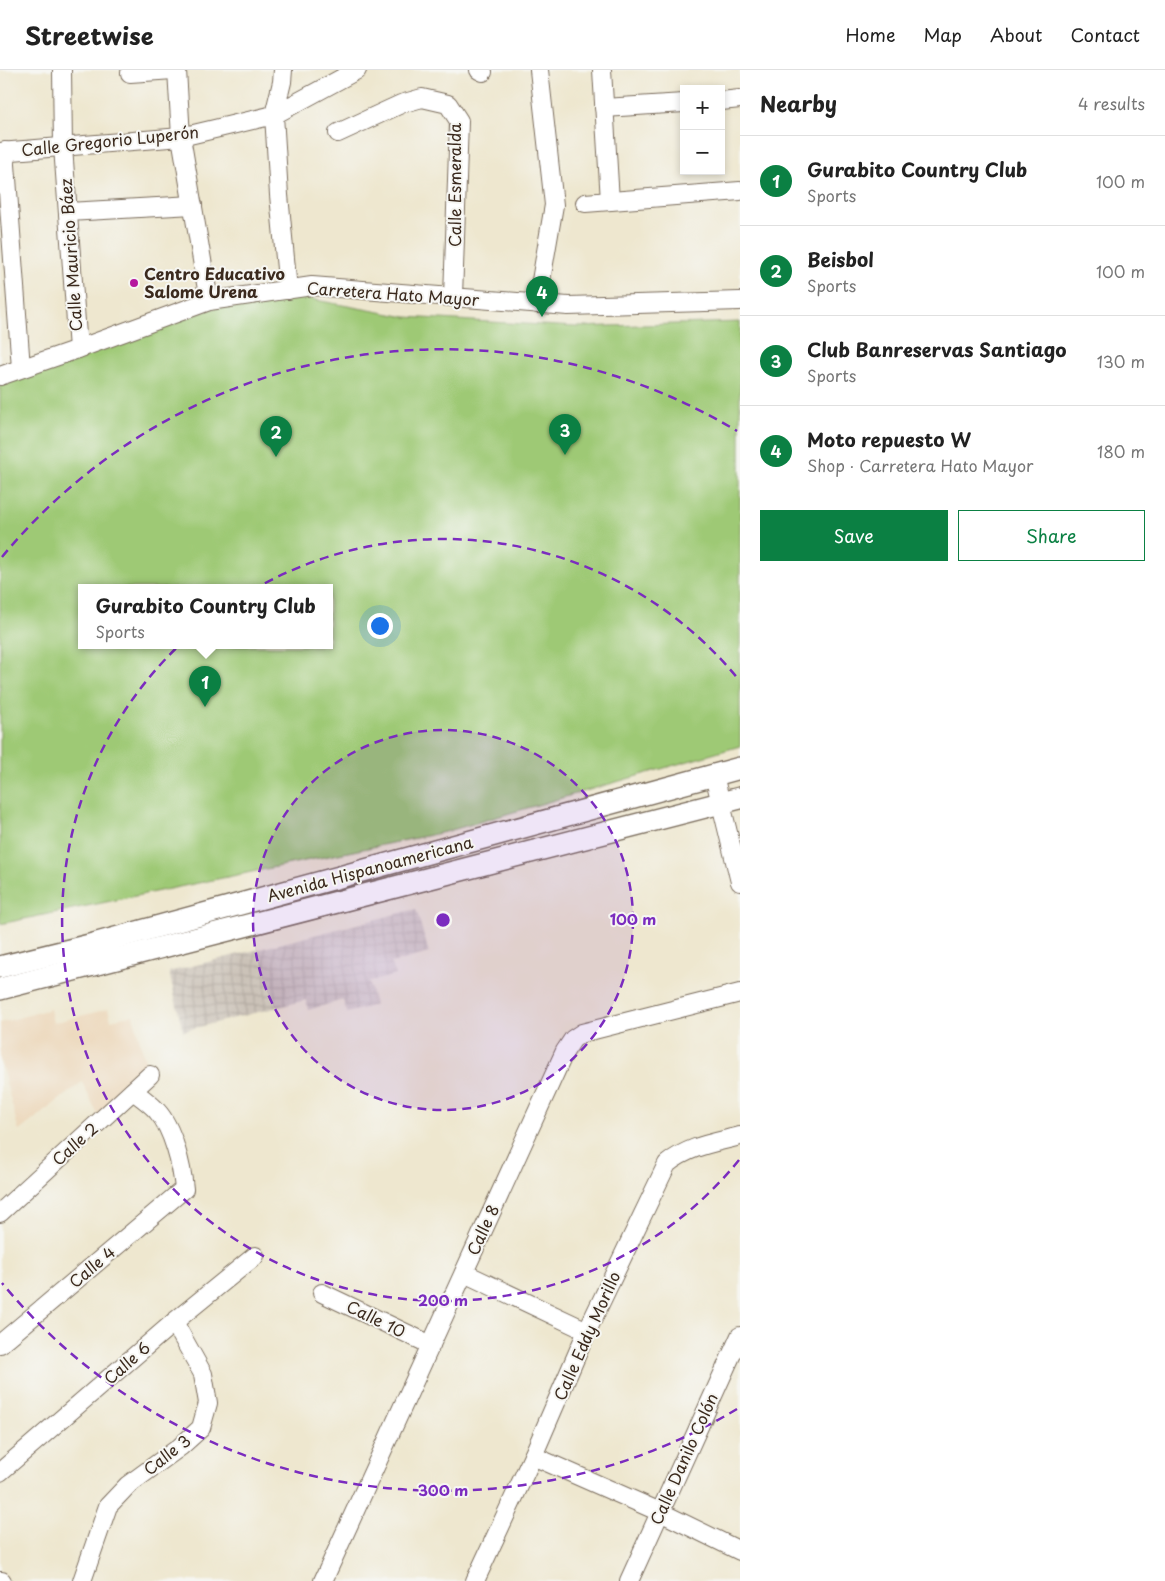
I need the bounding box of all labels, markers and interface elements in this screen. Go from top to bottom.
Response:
text: Streetwise [25,17,154,53]
text: Home [845,21,895,48]
text: Map [923,21,962,48]
text: About [990,21,1042,48]
text: Contact [1070,21,1140,48]
map controls [680,85,725,175]
button: + [680,85,725,130]
text: Nearby [760,87,837,119]
text: 4 results [1078,91,1145,115]
street label: Calle Gregorio Luperón [20,119,200,161]
street label: Calle Esmeralda [442,123,466,247]
button: − [680,130,725,175]
text: Gurabito Country Club [807,155,1027,183]
text: 1 [772,169,780,193]
text: 100 m [1096,169,1145,193]
street label: Calle Mauricio Báez [53,177,87,332]
text: Sports [807,183,856,207]
text: Beisbol [807,245,874,273]
text: 2 [770,259,782,283]
text: 100 m [1096,259,1145,283]
place label: Centro Educativo Salome Urena [144,261,285,303]
text: Sports [807,273,856,297]
street label: Carretera Hato Mayor [306,275,480,311]
pin: 4 [526,276,558,317]
marker: Centro Educativo Salome Urena [128,277,140,289]
text: Club Banreservas Santiago [807,335,1067,363]
text: 3 [771,349,781,373]
text: 130 m [1097,349,1145,373]
text: Sports [807,363,856,387]
pin: 3 [549,414,581,455]
pin: 2 [260,416,292,457]
text: Moto repuesto W [807,425,971,453]
text: 4 [771,439,781,463]
text: 180 m [1097,439,1145,463]
text: Shop · Carretera Hato Mayor [807,453,1033,477]
button: Save [760,510,948,561]
button: Share [958,510,1145,561]
popup [78,584,333,649]
text: Gurabito Country Club [95,591,316,619]
your location [367,613,393,639]
text: Sports [95,619,145,643]
pin: 1 [189,666,221,707]
street label: Avenida Hispanoamericana [264,829,475,907]
text: 100 m [610,907,656,930]
centre of rings [434,911,452,929]
street label: Calle 2 [46,1116,103,1171]
street label: Calle 8 [460,1200,504,1259]
street label: Calle 4 [63,1240,120,1293]
street label: Calle Eddy Morillo [547,1267,625,1404]
text: 200 m [418,1288,468,1311]
street label: Calle 10 [343,1294,410,1343]
street label: Calle 6 [98,1335,155,1389]
street label: Calle Danilo Colón [643,1389,723,1528]
street label: Calle 3 [138,1428,195,1480]
text: 300 m [418,1478,468,1501]

